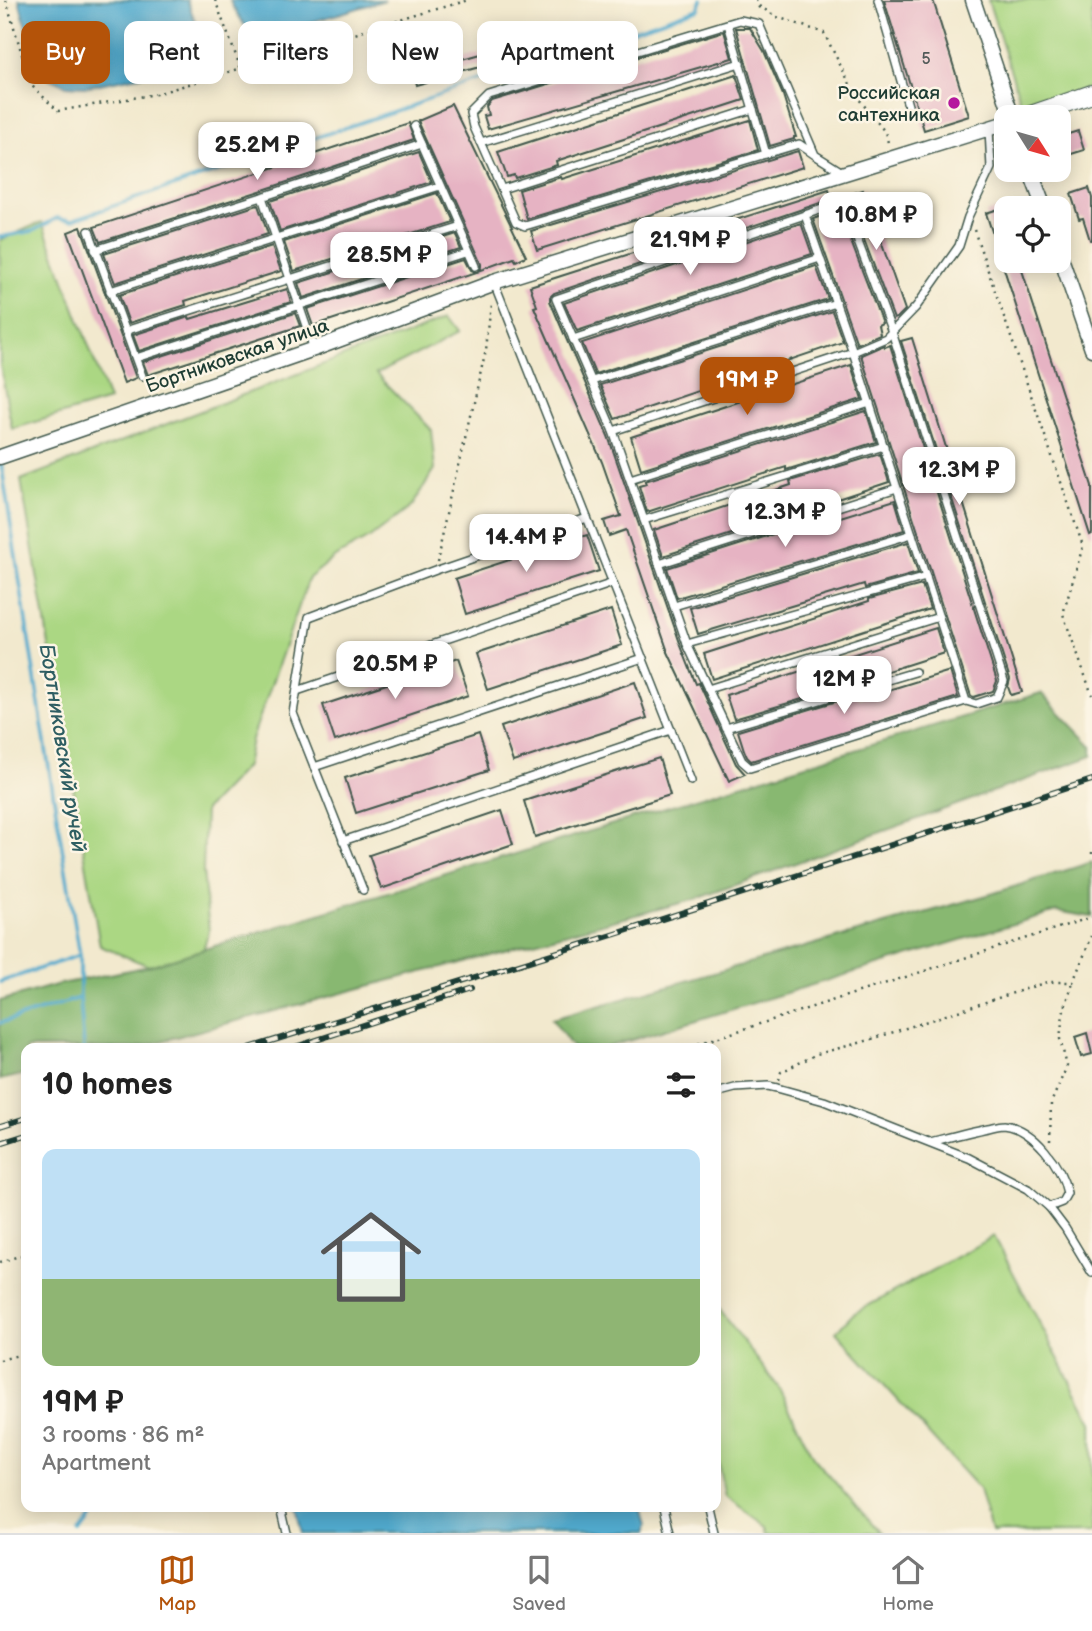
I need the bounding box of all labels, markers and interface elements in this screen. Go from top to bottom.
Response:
chip: Buy [21,21,110,84]
chip: Rent [124,21,224,84]
chip: Filters [238,21,353,84]
chip: New [367,21,463,84]
chip: Apartment [477,21,638,84]
house number: 5 [921,50,931,69]
place label: Российская сантехника [837,82,940,127]
marker: Российская сантехника [946,95,962,111]
north arrow [994,105,1071,182]
map controls [994,105,1071,273]
pin: 25.2M ₽ [192,122,322,182]
text: 25.2M ₽ [214,131,300,159]
pin: 10.8M ₽ [811,192,941,252]
button: locate [994,196,1071,273]
text: 10.8M ₽ [835,201,917,229]
pin: 21.9M ₽ [625,218,755,277]
text: 21.9M ₽ [650,226,730,254]
pin: 28.5M ₽ [324,232,454,292]
text: 28.5M ₽ [346,241,432,269]
street label: Бортниковская улица [143,314,332,399]
pin: 19M ₽ [698,358,796,417]
text: 19M ₽ [716,366,778,394]
pin: 12.3M ₽ [894,448,1024,507]
text: 12.3M ₽ [918,456,1000,484]
pin: 12.3M ₽ [720,490,850,549]
text: 12.3M ₽ [744,498,826,526]
pin: 14.4M ₽ [461,514,591,574]
text: 14.4M ₽ [485,523,567,551]
water label: Бортниковский ручей [34,642,91,854]
pin: 20.5M ₽ [330,642,460,701]
text: 20.5M ₽ [352,650,438,678]
pin: 12M ₽ [795,656,893,716]
text: 12M ₽ [813,665,875,693]
icon: filters [662,1066,700,1104]
text: 10 homes [42,1067,173,1103]
icon: home [308,1194,434,1320]
text: 19M ₽ [42,1385,124,1421]
text: 3 rooms · 86 m² [42,1421,204,1449]
text: Apartment [42,1449,151,1477]
tab: Map [158,1551,196,1616]
tab: Saved [513,1551,566,1616]
tab: Home [882,1551,934,1616]

